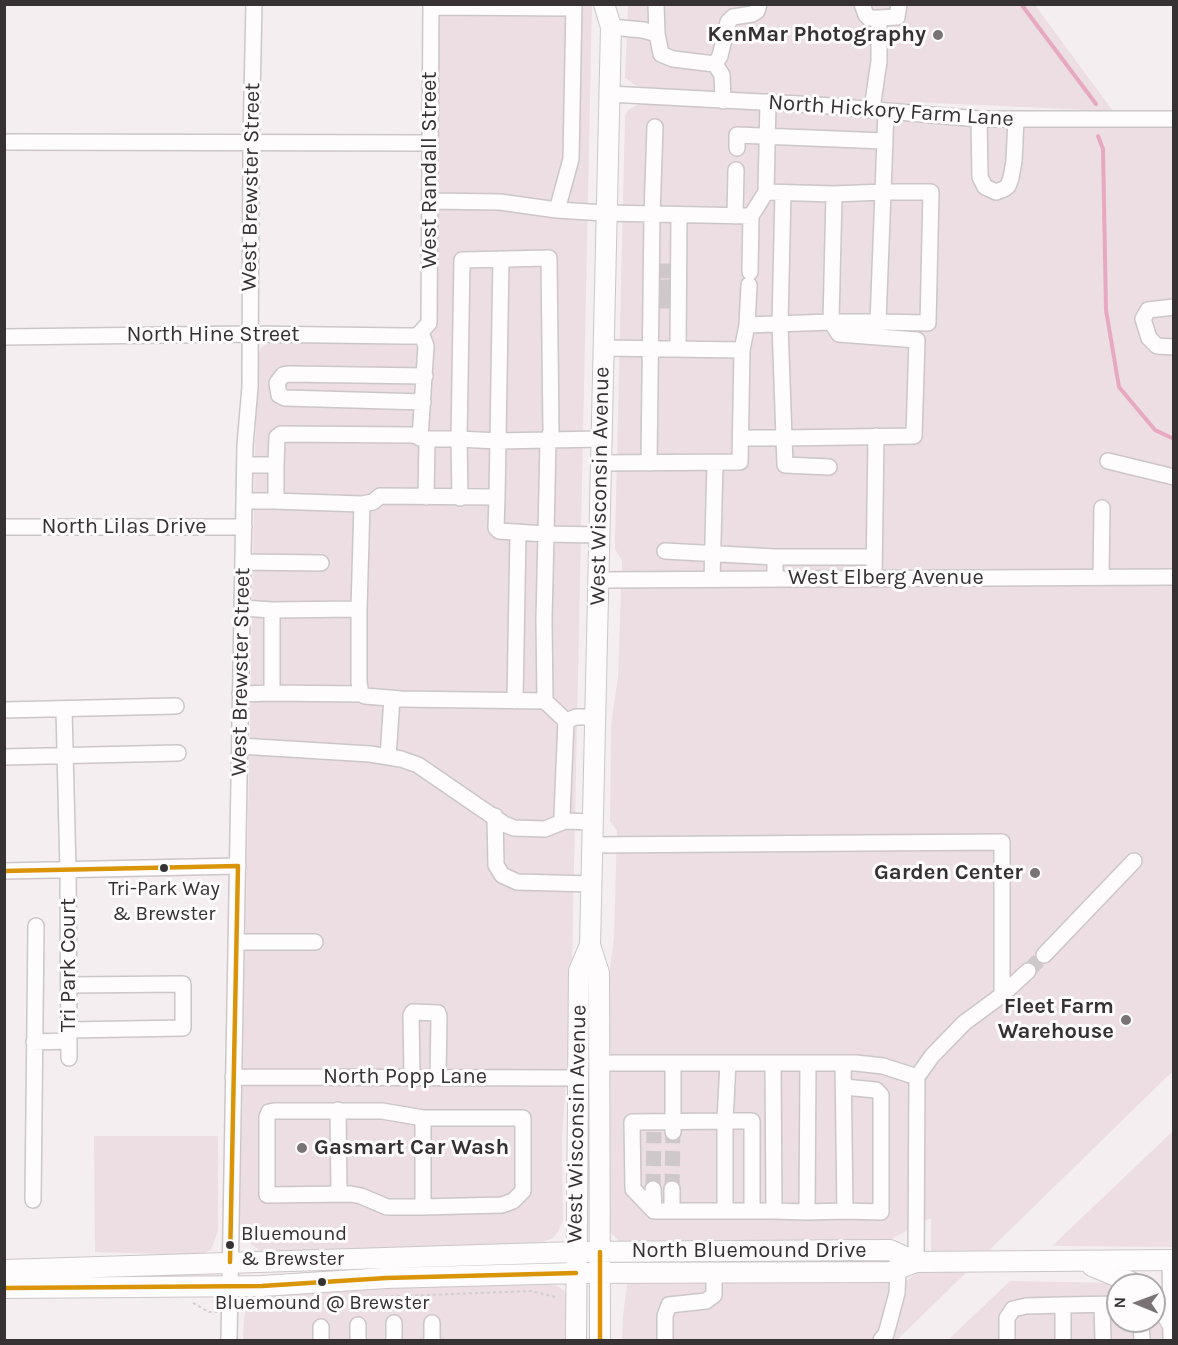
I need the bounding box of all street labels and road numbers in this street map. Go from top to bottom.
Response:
street label: West Randall Street [417,71,443,269]
street label: West Brewster Street [236,82,266,292]
street label: North Hickory Farm Lane [767,89,1015,133]
street label: North Hine Street [126,322,300,348]
street label: West Wisconsin Avenue [585,366,615,606]
street label: North Lilas Drive [41,514,207,540]
street label: West Elberg Avenue [788,565,984,591]
street label: West Brewster Street [226,567,256,777]
street label: Tri Park Court [56,898,82,1032]
street label: West Wisconsin Avenue [562,1004,592,1244]
street label: North Popp Lane [323,1064,487,1090]
street label: North Bluemound Drive [631,1238,867,1264]

